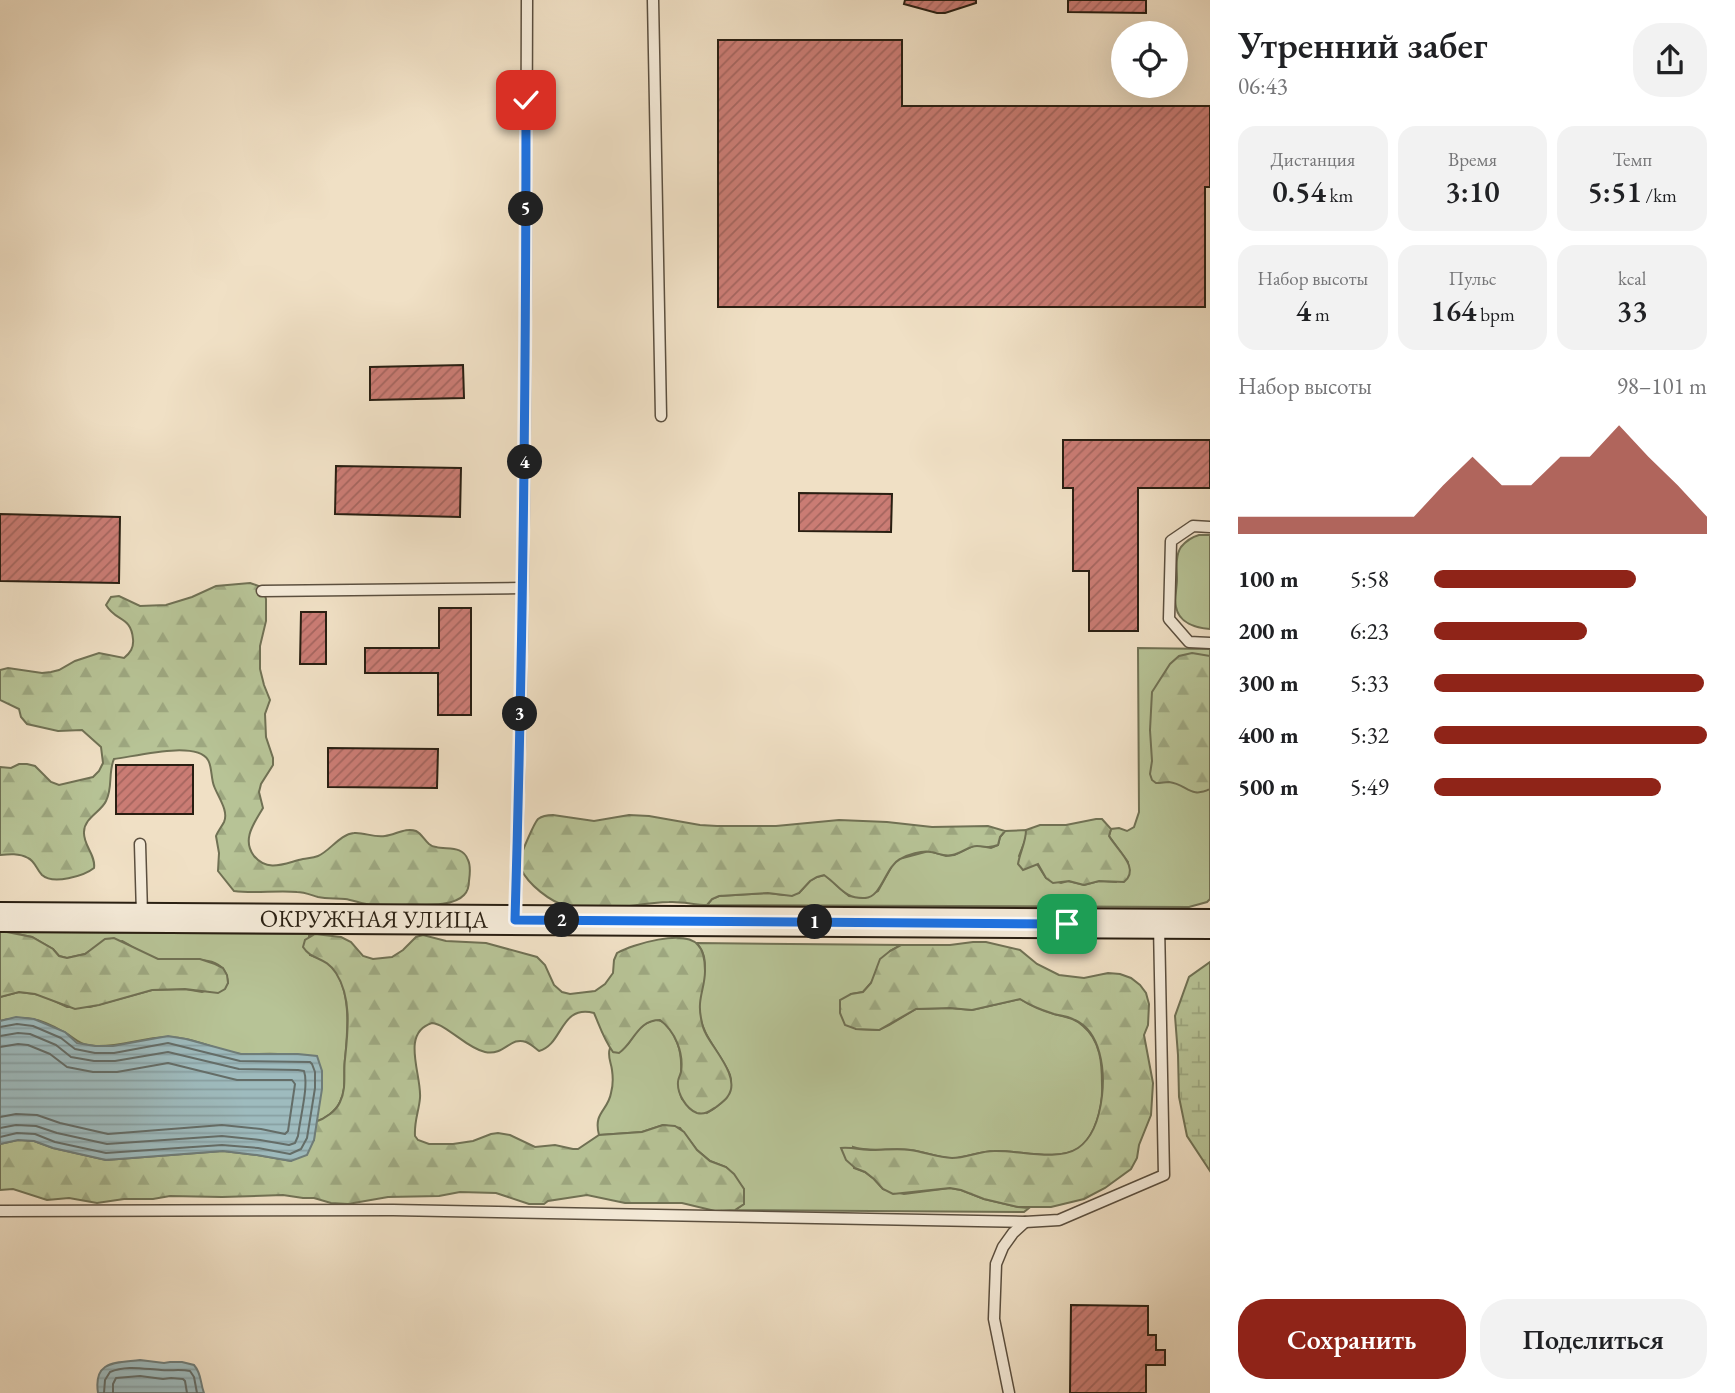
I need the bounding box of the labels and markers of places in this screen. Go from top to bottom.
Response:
pin [496,70,556,130]
pin: 5 [508,192,544,227]
pin: 4 [508,444,542,480]
pin: 3 [503,696,538,732]
pin [1037,894,1097,954]
pin: 2 [544,902,580,937]
pin: 1 [798,904,832,940]

